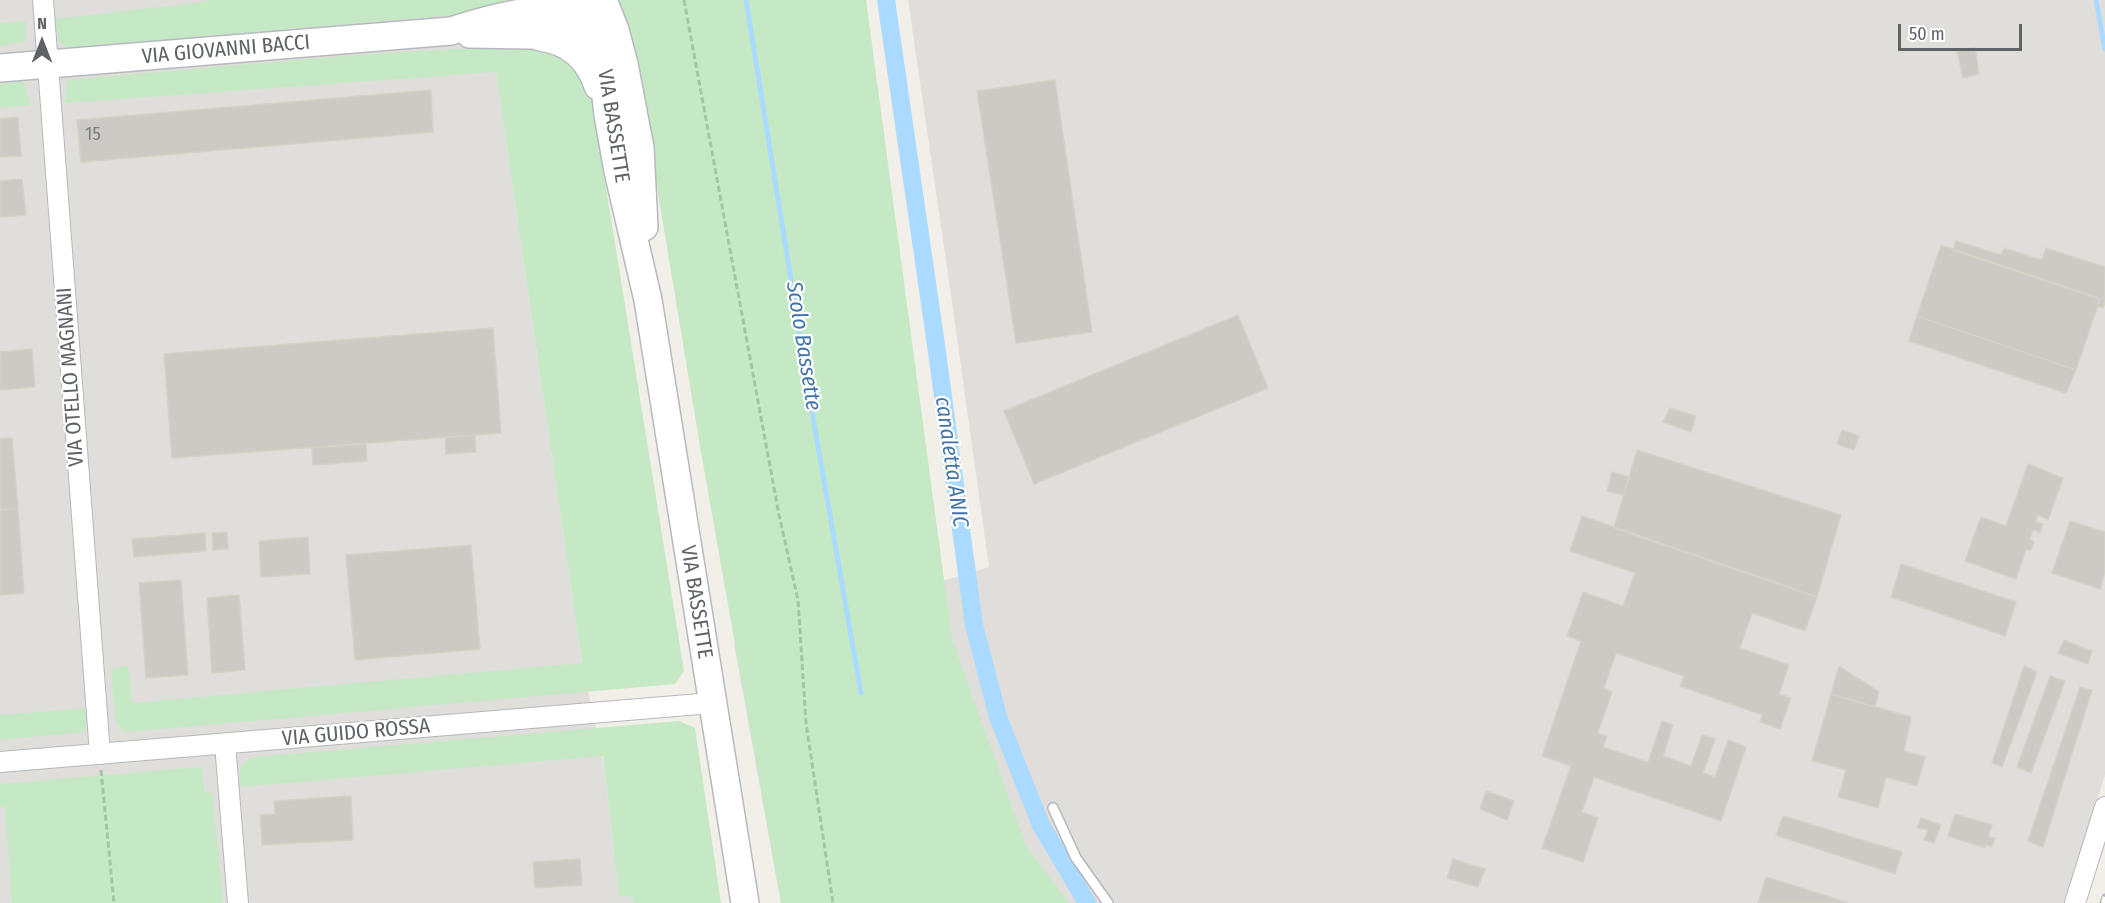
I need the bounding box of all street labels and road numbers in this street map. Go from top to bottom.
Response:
street label: VIA GIOVANNI BACCI [141,30,311,70]
street label: VIA BASSETTE [592,68,634,184]
street label: VIA OTELLO MAGNANI [52,286,90,468]
street label: VIA BASSETTE [675,544,717,660]
street label: VIA GUIDO ROSSA [281,714,431,752]

